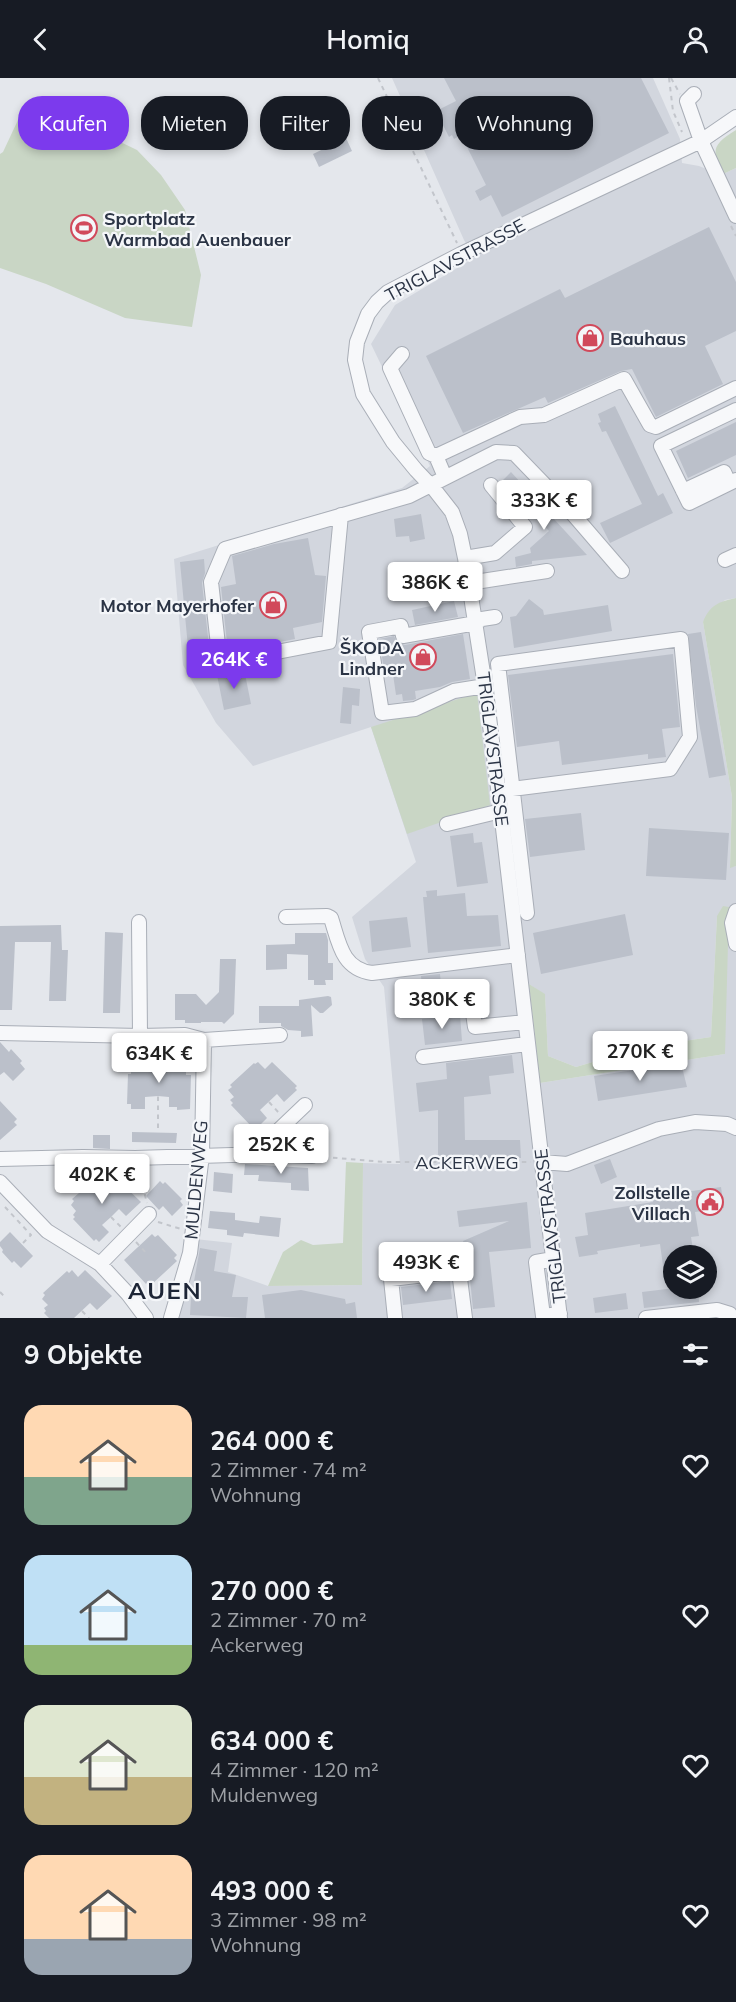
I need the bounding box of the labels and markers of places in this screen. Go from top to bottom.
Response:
place label: Sportplatz Warmbad Auenbauer [104,207,292,251]
sports icon: Sportplatz Warmbad Auenbauer [69,213,99,243]
shop icon: Bauhaus [575,323,605,353]
place label: Bauhaus [610,327,686,350]
pin: 333K € [495,480,593,531]
pin: 386K € [386,562,484,613]
shop icon: Motor Mayerhofer [258,590,288,620]
place label: Motor Mayerhofer [100,594,255,617]
place label: ŠKODA Lindner [339,636,405,680]
pin: 264K € [185,639,283,690]
shop icon: ŠKODA Lindner [408,642,438,672]
pin: 380K € [393,979,491,1030]
pin: 270K € [591,1031,689,1082]
pin: 634K € [110,1033,208,1084]
pin: 252K € [232,1124,330,1175]
pin: 402K € [53,1154,151,1205]
place label: Zollstelle Villach [614,1181,690,1225]
public building icon: Zollstelle Villach [695,1187,725,1217]
pin: 493K € [377,1242,475,1293]

